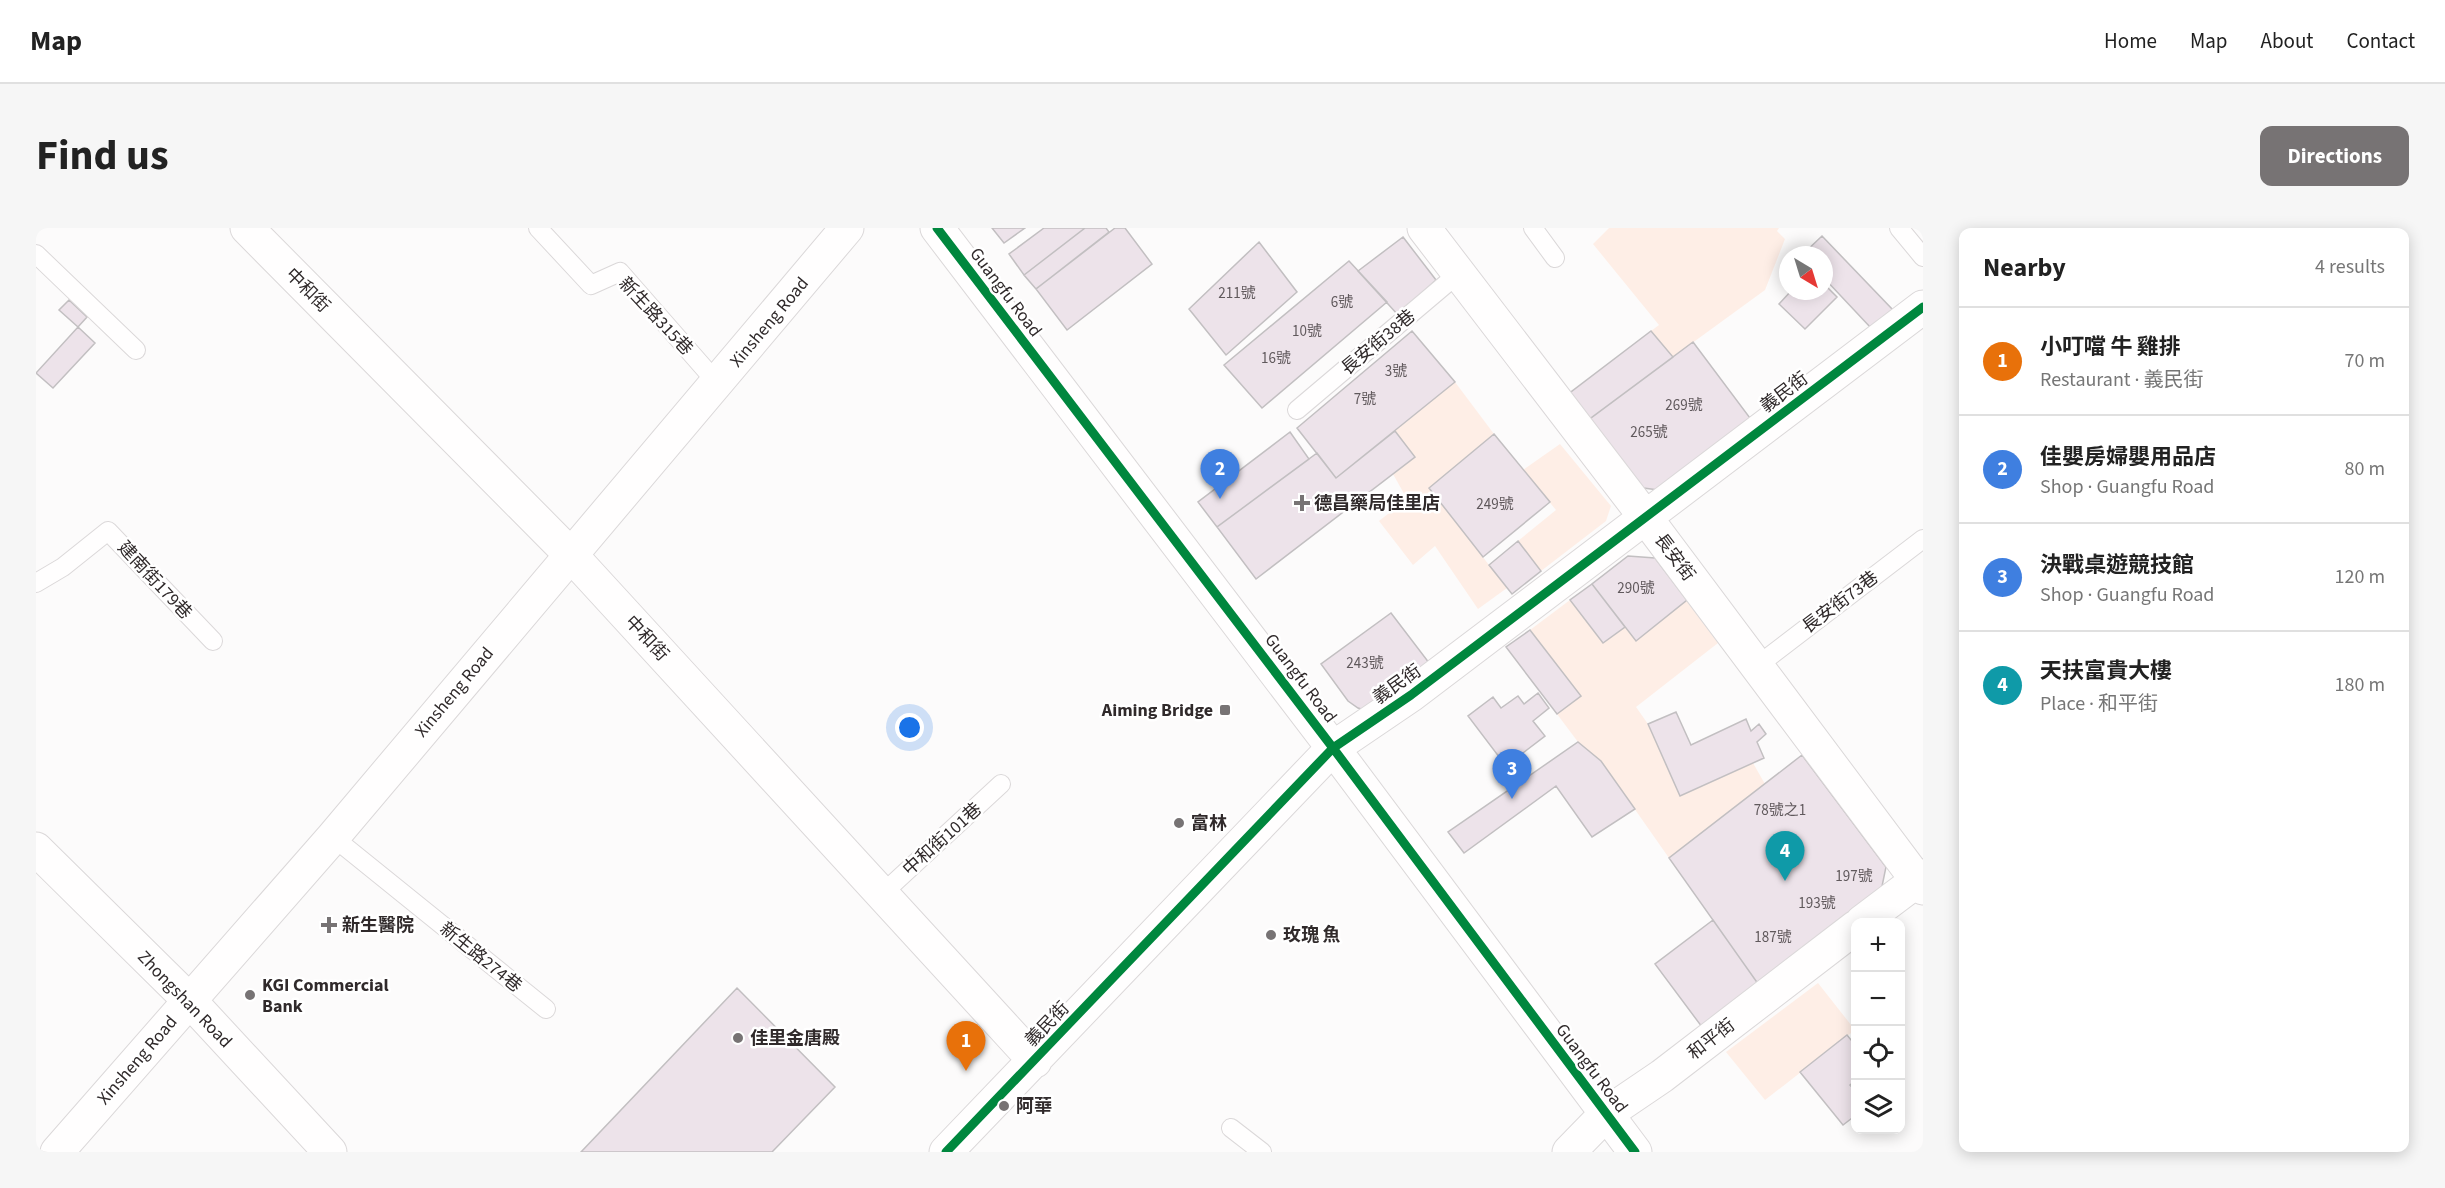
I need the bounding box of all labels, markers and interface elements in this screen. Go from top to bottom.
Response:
text: Map [30,21,82,61]
text: Home [2104,26,2157,56]
text: Map [2190,26,2228,56]
text: About [2261,26,2313,56]
text: Contact [2346,26,2415,56]
text: Find us [36,126,169,186]
button: Directions [2260,126,2409,186]
street label: Guangfu Road [964,242,1048,342]
north arrow [1779,246,1833,300]
text: Nearby [1983,249,2066,286]
text: 4 results [2315,253,2385,281]
street label: 中和街 [280,262,336,318]
street label: 新生路315巷 [613,272,698,361]
street label: Xinsheng Road [724,272,815,373]
house number: 211號 [1218,283,1256,304]
house number: 6號 [1331,292,1353,313]
street label: 長安街38巷 [1336,304,1421,381]
house number: 10號 [1292,321,1322,342]
text: 小叮噹 牛 雞排 [2040,331,2181,363]
text: 1 [1997,347,2008,375]
text: 70 m [2345,347,2385,375]
house number: 16號 [1261,348,1291,369]
house number: 3號 [1385,361,1407,382]
street label: 義民街 [1755,366,1813,419]
text: Restaurant · 義民街 [2040,366,2204,394]
house number: 7號 [1354,389,1376,410]
house number: 269號 [1665,395,1703,416]
house number: 265號 [1630,422,1668,443]
text: 佳嬰房婦嬰用品店 [2040,441,2216,473]
pin: 2 [1200,450,1240,499]
text: 2 [1997,455,2008,483]
text: 80 m [2345,455,2385,483]
text: Shop · Guangfu Road [2040,473,2214,501]
place label: 德昌藥局佳里店 [1314,491,1440,516]
house number: 249號 [1476,494,1514,515]
marker: 德昌藥局佳里店 [1295,496,1309,510]
street label: 長安街 [1648,528,1701,586]
street label: 建南街179巷 [112,536,197,625]
text: 決戰桌遊競技館 [2040,549,2194,581]
text: 3 [1997,563,2008,591]
text: 120 m [2335,563,2385,591]
street label: 長安街73巷 [1797,565,1884,639]
house number: 290號 [1617,578,1655,599]
text: Shop · Guangfu Road [2040,581,2214,609]
street label: 中和街 [619,610,674,667]
street label: Guangfu Road [1259,628,1343,728]
street label: Xinsheng Road [409,642,500,743]
house number: 243號 [1346,653,1384,674]
text: 天扶富貴大樓 [2040,655,2172,687]
street label: 義民街 [1368,659,1427,710]
text: 4 [1997,671,2008,699]
text: 180 m [2335,671,2385,699]
text: Place · 和平街 [2040,690,2158,718]
place label: Aiming Bridge [1101,698,1213,723]
marker: Aiming Bridge [1218,703,1232,717]
your location [895,713,924,742]
pin: 3 [1492,750,1532,799]
street label: 中和街101巷 [897,797,987,882]
house number: 78號之1 [1754,800,1806,821]
place label: 富林 [1191,811,1227,836]
marker: 富林 [1172,816,1186,830]
pin: 4 [1766,832,1804,881]
house number: 197號 [1835,866,1873,887]
house number: 193號 [1798,893,1836,914]
place label: 新生醫院 [342,913,414,938]
marker: 新生醫院 [320,916,338,934]
street label: 新生路274巷 [434,917,527,998]
map controls [1851,918,1905,1134]
button: + [1851,918,1905,972]
place label: 玫瑰 魚 [1283,923,1341,948]
house number: 187號 [1754,927,1792,948]
marker: 玫瑰 魚 [1264,928,1278,942]
street label: Zhongshan Road [132,945,238,1054]
button: − [1851,972,1905,1026]
place label: KGI Commercial Bank [262,973,389,1019]
marker: KGI Commercial Bank [243,988,257,1002]
street label: 義民街 [1020,996,1075,1052]
street label: Xinsheng Road [92,1010,183,1110]
street label: 和平街 [1682,1013,1740,1066]
street label: Guangfu Road [1550,1018,1634,1118]
pin: 1 [946,1022,986,1071]
place label: 佳里金唐殿 [750,1026,840,1051]
button: locate [1851,1026,1905,1080]
marker: 佳里金唐殿 [731,1031,745,1045]
button: layers [1851,1080,1905,1134]
place label: 阿華 [1016,1094,1052,1119]
marker: 阿華 [997,1099,1011,1113]

